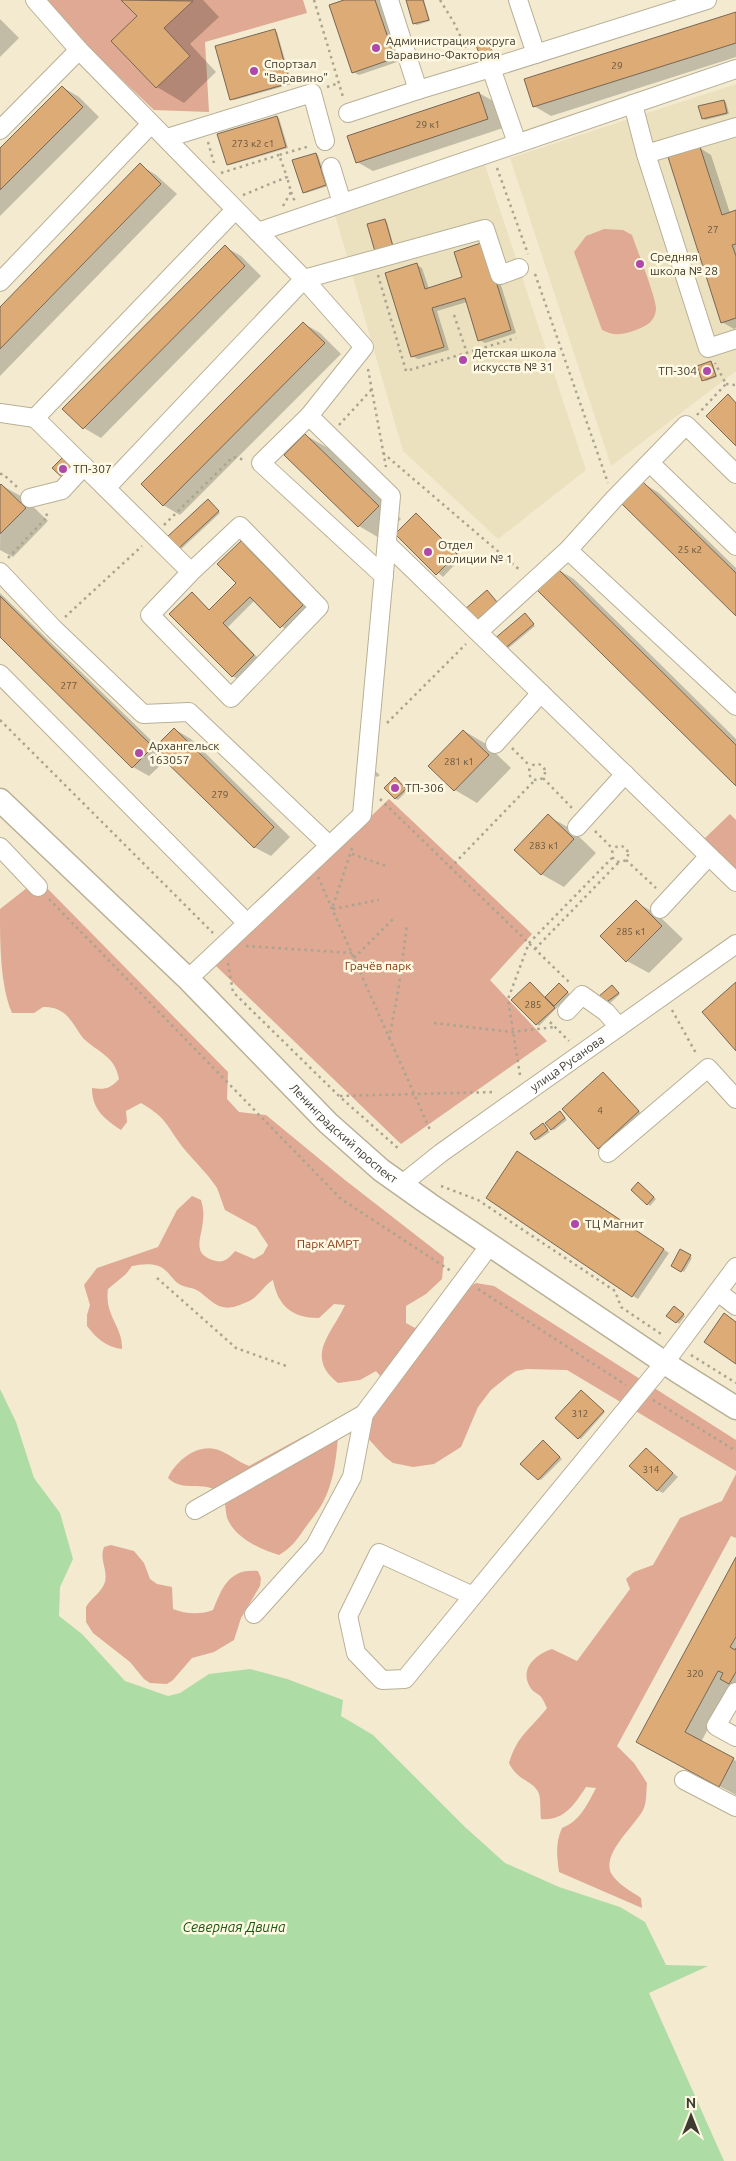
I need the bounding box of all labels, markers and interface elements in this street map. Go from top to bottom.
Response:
place label: Администрация округа Варавино-Фактория [386,34,516,61]
marker: Администрация округа Варавино-Фактория [370,42,382,54]
place label: Спортзал "Варавино" [264,57,328,84]
house number: 29 [611,60,623,71]
marker: Спортзал "Варавино" [248,65,260,77]
house number: 29 к1 [416,119,440,130]
house number: 273 к2 с1 [232,138,274,149]
house number: 27 [707,224,719,235]
place label: Средняя школа № 28 [650,250,718,277]
marker: Средняя школа № 28 [634,258,646,270]
place label: Детская школа искусств № 31 [473,346,556,373]
marker: Детская школа искусств № 31 [457,354,469,366]
place label: ТП-304 [658,364,697,377]
marker: ТП-304 [701,365,713,377]
place label: ТП-307 [73,462,112,475]
marker: ТП-307 [57,463,69,475]
place label: Отдел полиции № 1 [438,538,513,565]
house number: 25 к2 [678,544,702,555]
marker: Отдел полиции № 1 [422,546,434,558]
house number: 277 [61,680,77,691]
place label: Архангельск 163057 [149,739,219,766]
marker: Архангельск 163057 [133,747,145,759]
house number: 281 к1 [444,756,474,767]
place label: ТП-306 [405,781,444,794]
marker: ТП-306 [389,782,401,794]
house number: 279 [212,789,228,800]
house number: 283 к1 [529,840,559,851]
house number: 285 к1 [616,926,646,937]
park label: Грачёв парк [345,959,411,972]
house number: 285 [525,999,541,1010]
street label: улица Русанова [528,1033,606,1094]
street label: Ленинградский проспект [287,1081,401,1186]
house number: 4 [597,1105,603,1116]
place label: ТЦ Магнит [585,1217,644,1230]
marker: ТЦ Магнит [569,1218,581,1230]
park label: Парк АМРТ [297,1237,360,1250]
house number: 312 [572,1408,588,1419]
house number: 314 [643,1464,660,1475]
house number: 320 [687,1668,704,1679]
water label: Северная Двина [183,1919,286,1935]
north arrow [666,2091,716,2141]
text: N [686,2095,696,2111]

